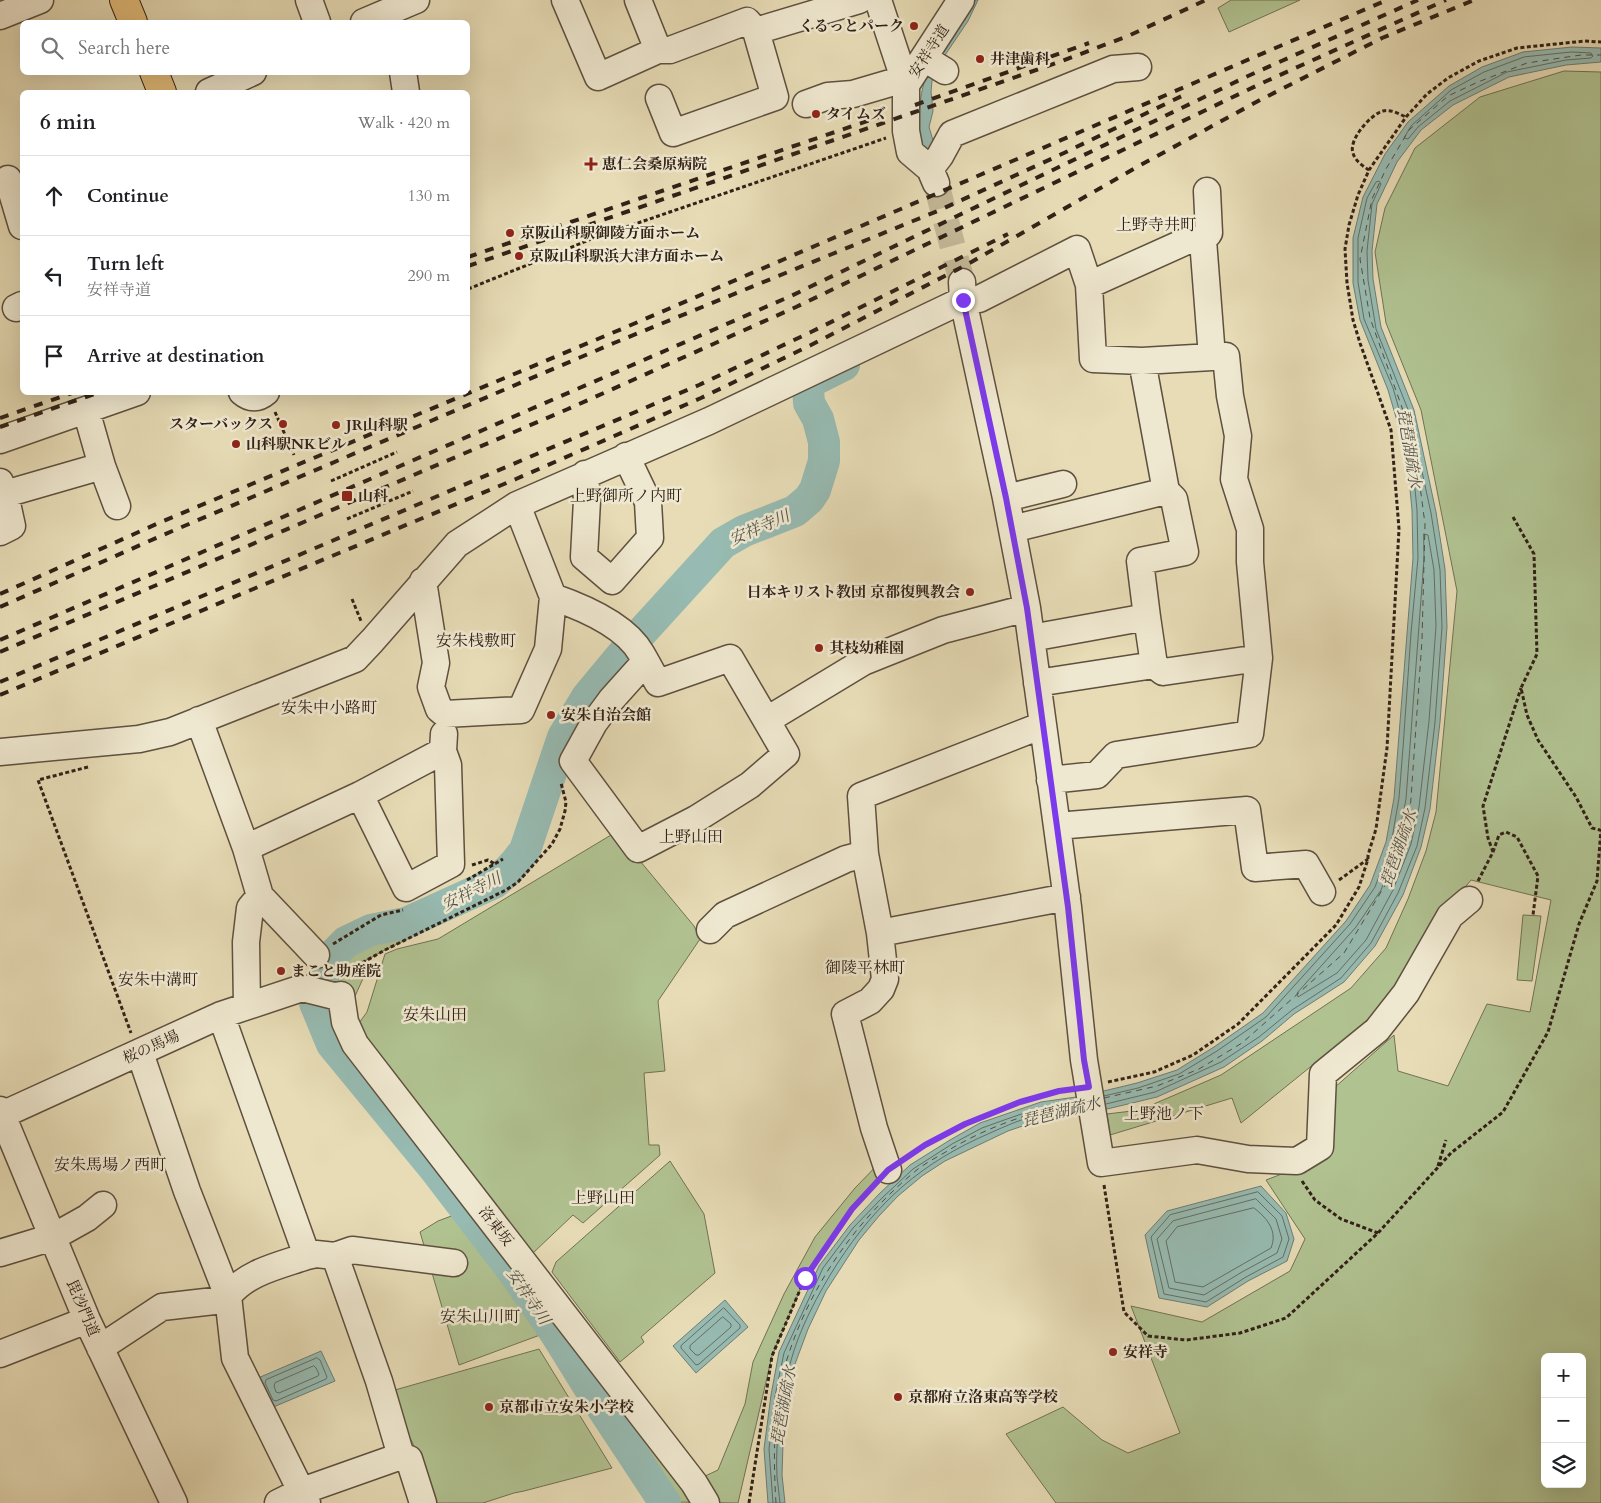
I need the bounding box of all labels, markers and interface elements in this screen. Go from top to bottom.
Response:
place label: くるっとパーク [799,16,904,36]
search box [20,20,470,75]
street label: 安祥寺道 [904,20,954,82]
marker: くるっとパーク [908,20,920,32]
icon: search [38,34,66,62]
text: Search here [78,35,170,61]
place label: 井津歯科 [990,49,1050,69]
marker: 井津歯科 [974,53,986,65]
place label: タイムズ [826,104,886,124]
text: 6 min [40,108,96,137]
marker: タイムズ [810,108,822,120]
text: Walk · 420 m [358,112,450,134]
place label: 恵仁会桑原病院 [602,154,707,174]
marker: 恵仁会桑原病院 [584,157,598,171]
icon: ahead [40,182,68,210]
text: Continue [87,183,169,209]
text: 130 m [408,185,450,207]
district label: 上野寺井町 [1116,214,1196,236]
place label: 京阪山科駅御陵方面ホーム [520,223,700,243]
marker: 京阪山科駅御陵方面ホーム [504,227,516,239]
place label: 京阪山科駅浜大津方面ホーム [529,246,724,266]
marker: 京阪山科駅浜大津方面ホーム [513,250,525,262]
text: Turn left [87,251,164,277]
icon: left [40,262,68,290]
text: 290 m [408,265,450,287]
text: 安祥寺道 [87,279,151,301]
route end [952,289,975,312]
icon: arrive [40,342,68,370]
text: Arrive at destination [87,343,264,369]
water label: 琵琶湖疏水 [1392,407,1426,491]
place label: スターバックス [169,414,273,434]
place label: JR山科駅 [344,415,408,435]
marker: スターバックス [277,418,289,430]
marker: JR山科駅 [330,419,342,431]
place label: 山科駅NKビル [246,434,346,454]
marker: 山科駅NKビル [230,438,242,450]
district label: 上野御所ノ内町 [570,485,682,507]
place label: 山科 [358,486,388,506]
marker: 山科 [340,489,354,503]
water label: 安祥寺川 [726,504,795,551]
place label: 日本キリスト教団 京都復興教会 [746,582,960,602]
marker: 日本キリスト教団 京都復興教会 [964,586,976,598]
district label: 安朱桟敷町 [436,630,516,652]
place label: 其枝幼稚園 [829,638,904,658]
marker: 其枝幼稚園 [813,642,825,654]
district label: 安朱中小路町 [281,697,377,719]
place label: 安朱自治会館 [561,705,651,725]
marker: 安朱自治会館 [545,709,557,721]
water label: 琵琶湖疏水 [1376,805,1423,890]
district label: 上野山田 [659,826,723,848]
water label: 安祥寺川 [438,867,507,916]
district label: 御陵平林町 [825,957,905,979]
place label: まこと助産院 [291,961,381,981]
marker: まこと助産院 [275,965,287,977]
district label: 安朱中溝町 [118,969,198,991]
district label: 安朱山田 [403,1004,467,1026]
street label: 桜の馬場 [120,1026,182,1068]
water label: 琵琶湖疏水 [1020,1091,1105,1132]
district label: 上野池ノ下 [1124,1103,1204,1125]
district label: 安朱馬場ノ西町 [54,1154,166,1176]
district label: 上野山田 [571,1187,635,1209]
street label: 洛東坂 [474,1202,518,1250]
water label: 安祥寺川 [501,1264,556,1331]
route start [794,1267,817,1290]
street label: 毘沙門道 [62,1276,104,1340]
district label: 安朱山川町 [440,1306,520,1328]
place label: 安祥寺 [1123,1342,1168,1362]
marker: 安祥寺 [1107,1346,1119,1358]
map controls [1541,1353,1586,1488]
button: + [1541,1353,1586,1398]
water label: 琵琶湖疏水 [766,1362,802,1446]
place label: 京都府立洛東高等学校 [908,1387,1058,1407]
marker: 京都府立洛東高等学校 [892,1391,904,1403]
place label: 京都市立安朱小学校 [499,1397,634,1417]
button: − [1541,1398,1586,1443]
marker: 京都市立安朱小学校 [483,1401,495,1413]
button: layers [1541,1443,1586,1488]

